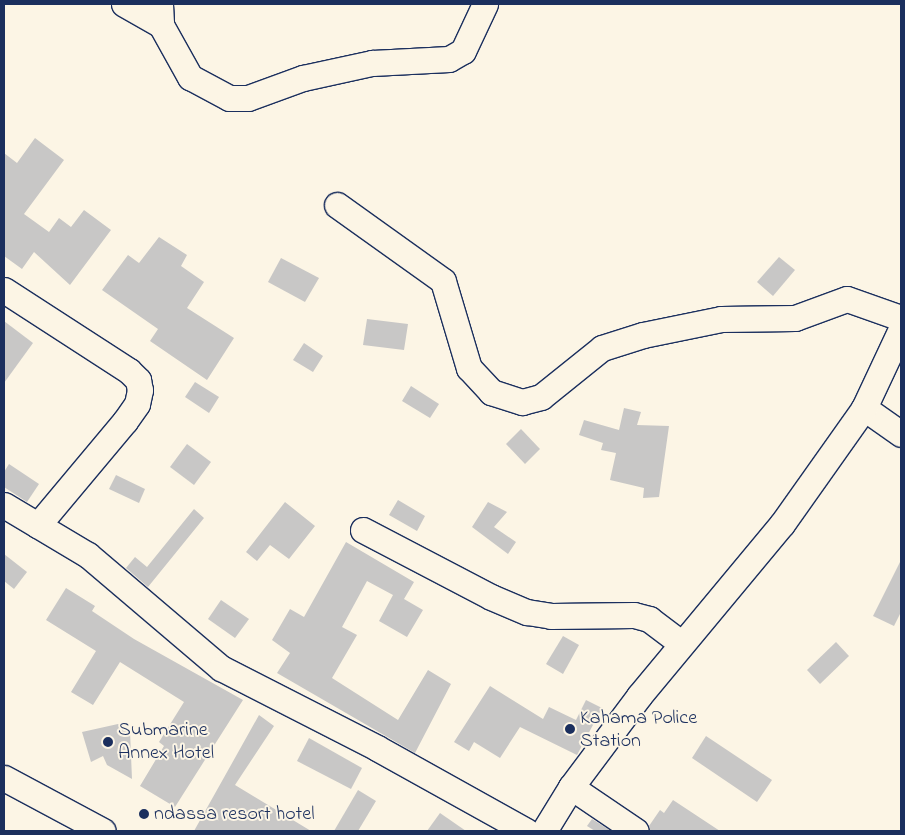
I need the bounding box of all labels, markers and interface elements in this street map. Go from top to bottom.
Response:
place label: Kahama Police Station [580,706,697,753]
place label: Submarine Annex Hotel [118,718,214,765]
marker: Kahama Police Station [564,723,576,735]
marker: Submarine Annex Hotel [102,736,114,748]
place label: ndassa resort hotel [154,802,315,826]
marker: ndassa resort hotel [138,808,150,820]

